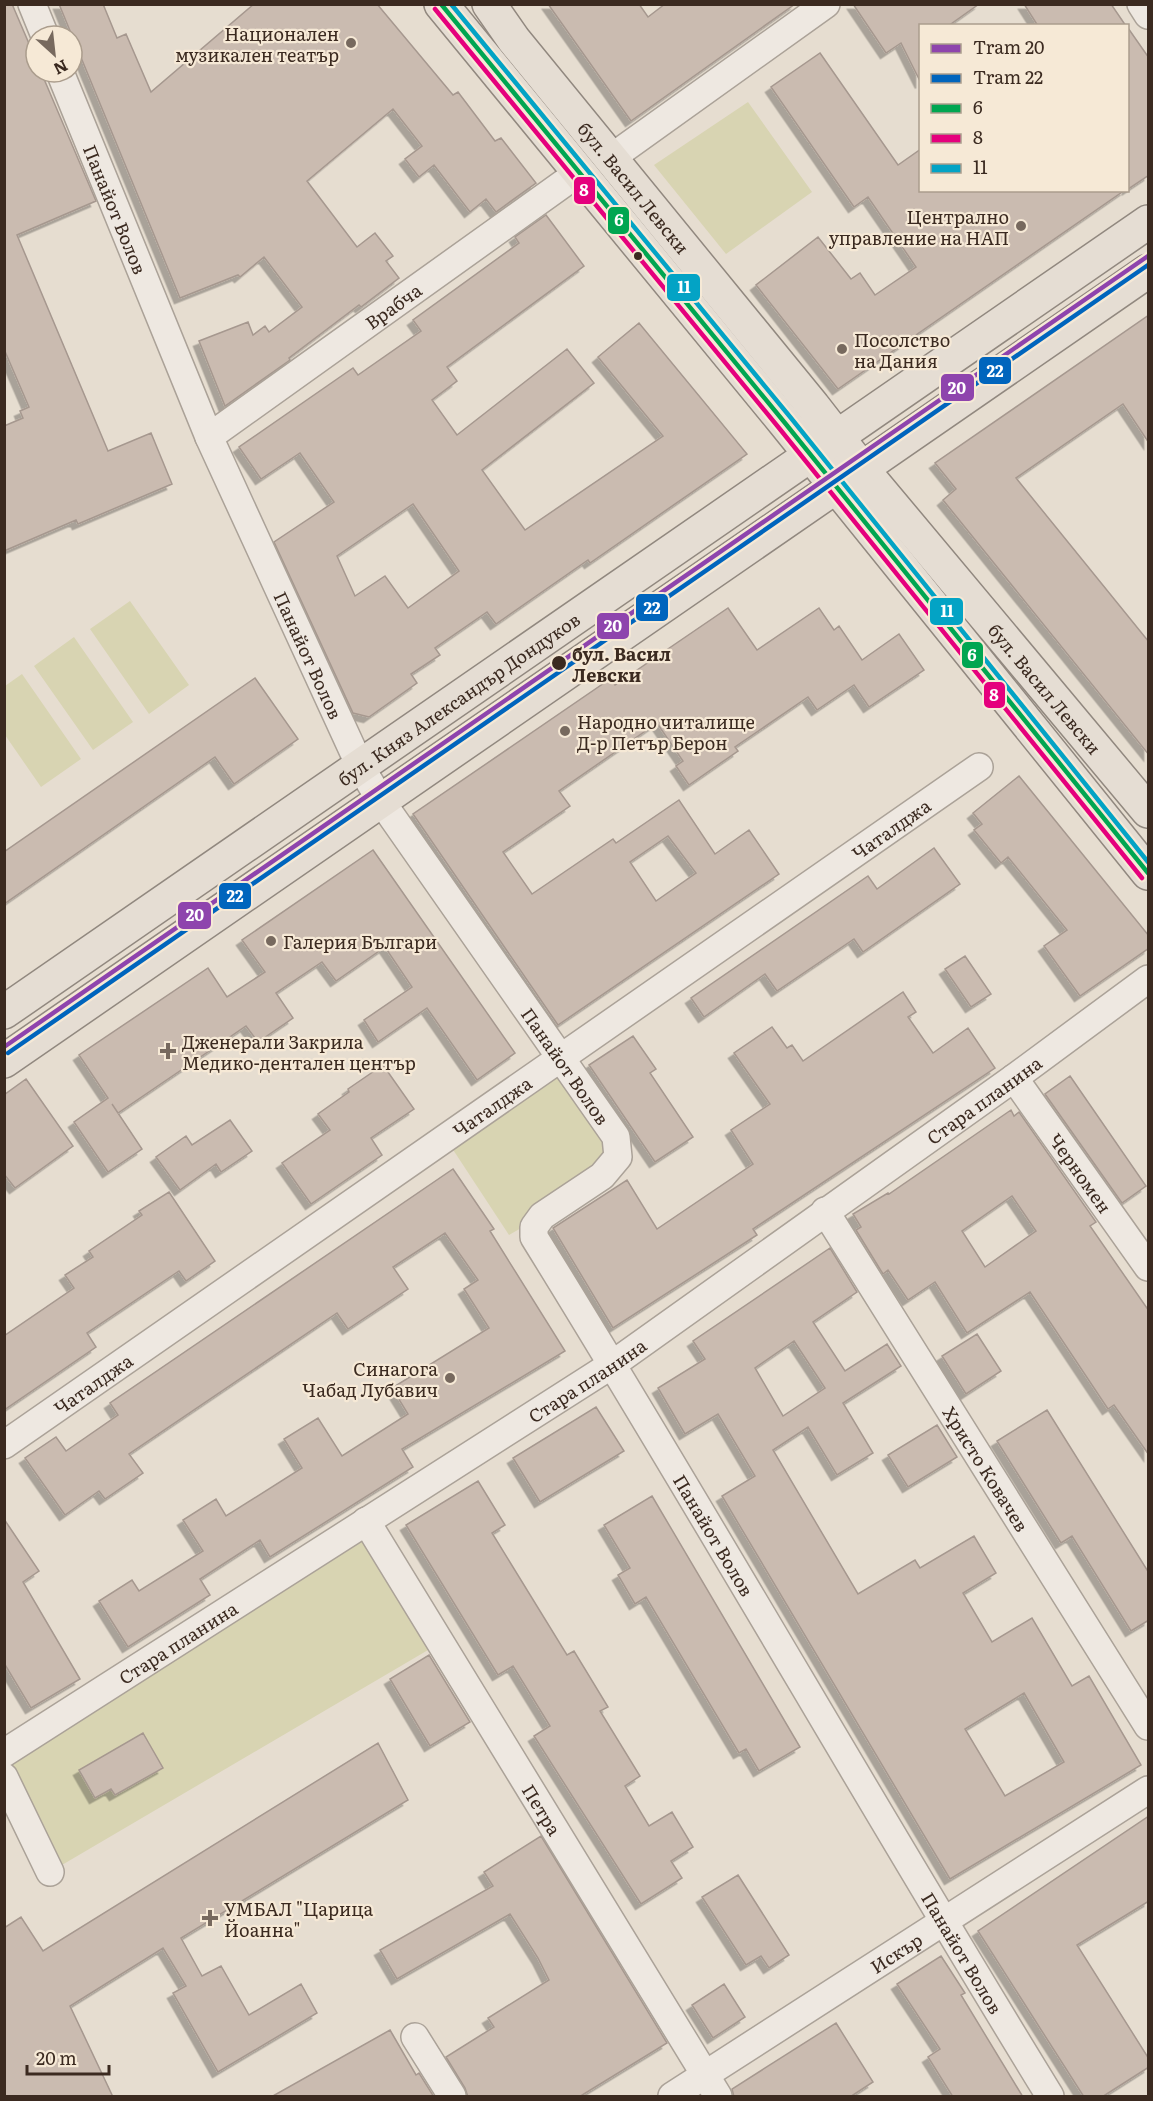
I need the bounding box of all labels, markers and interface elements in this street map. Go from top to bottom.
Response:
place label: Национален музикален театър [175,20,339,68]
north arrow [24,24,84,84]
legend [919,24,1129,192]
text: Tram 20 [973,33,1044,60]
marker: Национален музикален театър [344,36,358,50]
text: N [50,55,73,82]
text: Tram 22 [973,63,1043,90]
text: 6 [973,93,983,120]
street label: бул. Васил Левски [572,115,697,259]
text: 8 [973,123,983,150]
street label: Панайот Волов [77,140,155,278]
text: 11 [973,153,988,180]
line badge: 8 [573,176,596,205]
text: 8 [579,177,589,201]
place label: Централно управление на НАП [829,203,1009,251]
line badge: 6 [607,206,630,235]
text: 6 [614,207,624,231]
marker: Централно управление на НАП [1014,219,1028,233]
unlabelled marker [632,250,644,262]
line badge: 11 [666,273,701,302]
text: 11 [677,274,691,298]
street label: Врабча [359,276,427,335]
place label: Посолство на Дания [854,326,950,374]
marker: Посолство на Дания [835,342,849,356]
line badge: 22 [978,356,1012,385]
text: 22 [986,358,1004,382]
line badge: 20 [940,373,975,402]
text: 20 [948,375,966,399]
street label: Панайот Волов [268,587,350,723]
line badge: 22 [635,593,669,622]
text: 22 [643,595,661,619]
line badge: 11 [929,597,964,626]
text: 11 [940,598,954,622]
street label: бул. Княз Александър Дондуков [331,605,585,792]
line badge: 20 [596,612,630,640]
text: 20 [604,613,622,637]
street label: бул. Васил Левски [982,617,1108,760]
place label: бул. Васил Левски [572,640,671,688]
line badge: 6 [961,641,984,669]
text: 6 [967,642,977,666]
marker: бул. Васил Левски [550,654,568,672]
line badge: 8 [983,681,1006,709]
text: 8 [989,682,999,706]
place label: Народно читалище Д-р Петър Берон [577,708,755,756]
marker: Народно читалище Д-р Петър Берон [558,724,572,738]
street label: Чаталджа [846,791,936,865]
line badge: 22 [218,882,252,910]
text: 22 [226,883,244,907]
line badge: 20 [177,901,212,930]
text: 20 [186,902,204,926]
place label: Галерия Българи [283,928,437,955]
marker: Галерия Българи [264,934,278,948]
street label: Панайот Волов [515,1001,617,1130]
place label: Дженерали Закрила Медико-дентален център [182,1028,416,1076]
marker: Дженерали Закрила Медико-дентален център [159,1042,177,1060]
street label: Стара планина [920,1049,1047,1150]
street label: Чаталджа [447,1069,537,1143]
street label: Черномен [1043,1127,1119,1218]
street label: Стара планина [522,1331,652,1429]
street label: Чаталджа [48,1346,138,1420]
place label: Синагога Чабад Лубавич [302,1355,438,1403]
marker: Синагога Чабад Лубавич [443,1371,457,1385]
street label: Христо Ковачев [937,1401,1036,1536]
street label: Панайот Волов [667,1469,761,1601]
street label: Стара планина [113,1594,243,1690]
street label: Петра [516,1778,569,1840]
street label: Панайот Волов [916,1887,1010,2019]
place label: УМБАЛ "Царица Йоанна" [224,1895,374,1943]
marker: УМБАЛ "Царица Йоанна" [201,1909,219,1927]
street label: Искър [864,1925,927,1979]
scale bar [27,2038,110,2076]
text: 20 m [36,2044,77,2071]

